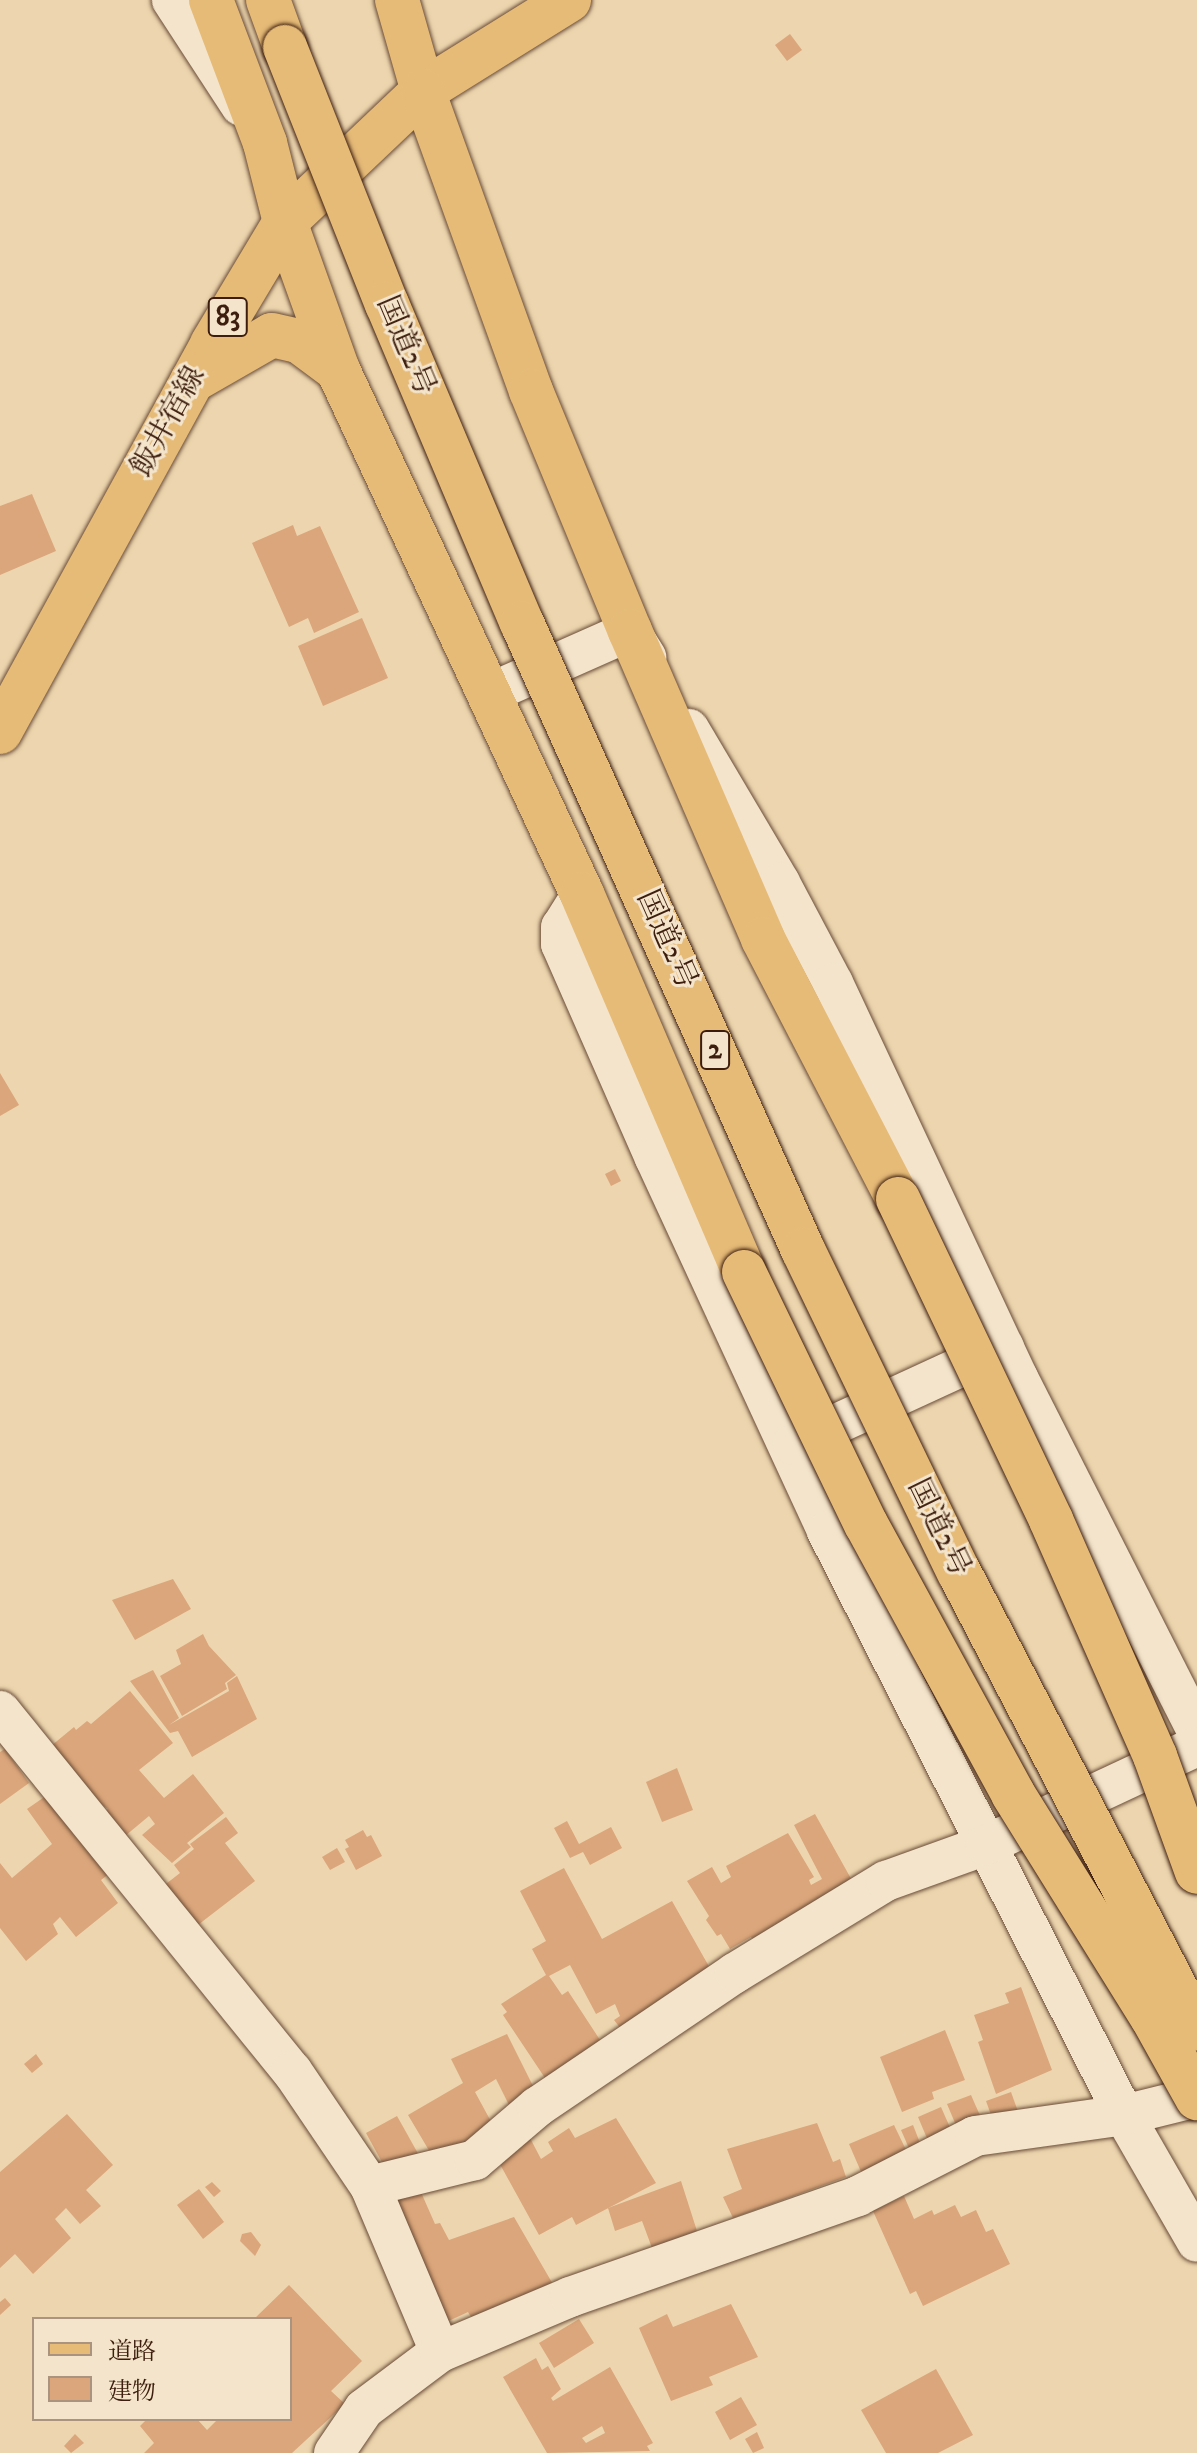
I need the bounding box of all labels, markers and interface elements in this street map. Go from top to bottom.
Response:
street label: 国道2号 [368,291,442,401]
road number: 83 [206,293,250,341]
street label: 飯井宿線 [124,361,214,483]
street label: 国道2号 [628,885,704,995]
road number: 2 [699,1026,731,1074]
street label: 国道2号 [899,1473,977,1583]
legend [32,2317,292,2421]
text: 道路 [108,2337,156,2367]
text: 建物 [108,2377,156,2407]

